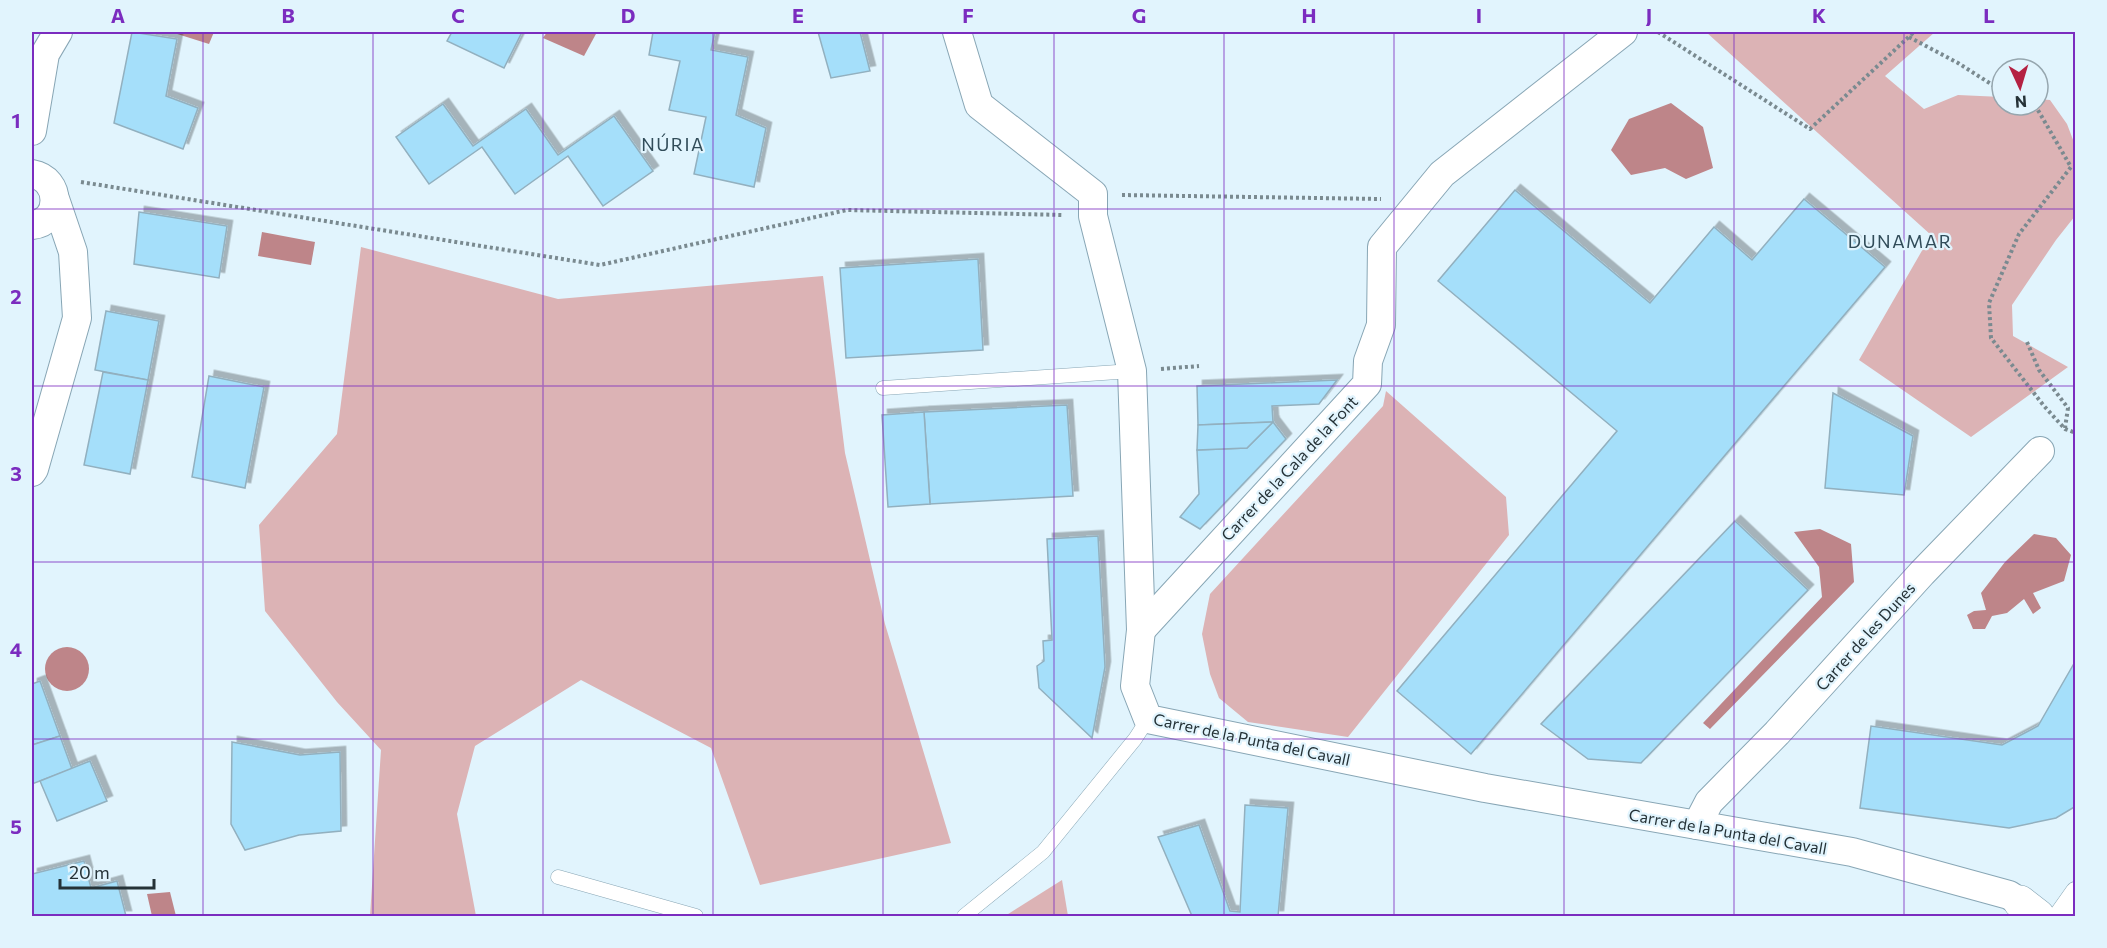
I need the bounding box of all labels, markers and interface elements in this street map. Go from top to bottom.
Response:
text: A [111,3,125,27]
text: B [281,3,295,27]
text: C [451,3,465,27]
text: D [621,3,635,27]
text: E [792,3,804,27]
text: F [962,3,974,27]
text: G [1132,3,1146,27]
text: H [1302,3,1317,27]
text: I [1476,3,1482,27]
text: J [1646,3,1652,27]
text: K [1812,3,1826,27]
text: L [1983,3,1995,27]
north arrow [1990,57,2050,117]
text: N [2014,93,2028,112]
text: 1 [11,108,21,132]
district label: NÚRIA [641,133,705,155]
district label: DUNAMAR [1848,230,1952,252]
text: 2 [10,284,22,308]
street label: Carrer de la Cala de la Font [1217,391,1361,544]
text: 3 [10,461,22,485]
street label: Carrer de les Dunes [1811,578,1919,694]
text: 4 [10,637,22,661]
street label: Carrer de la Punta del Cavall [1152,709,1352,769]
street label: Carrer de la Punta del Cavall [1628,804,1828,858]
text: 5 [10,814,22,838]
scale bar [60,852,154,890]
text: 20 m [69,861,110,883]

